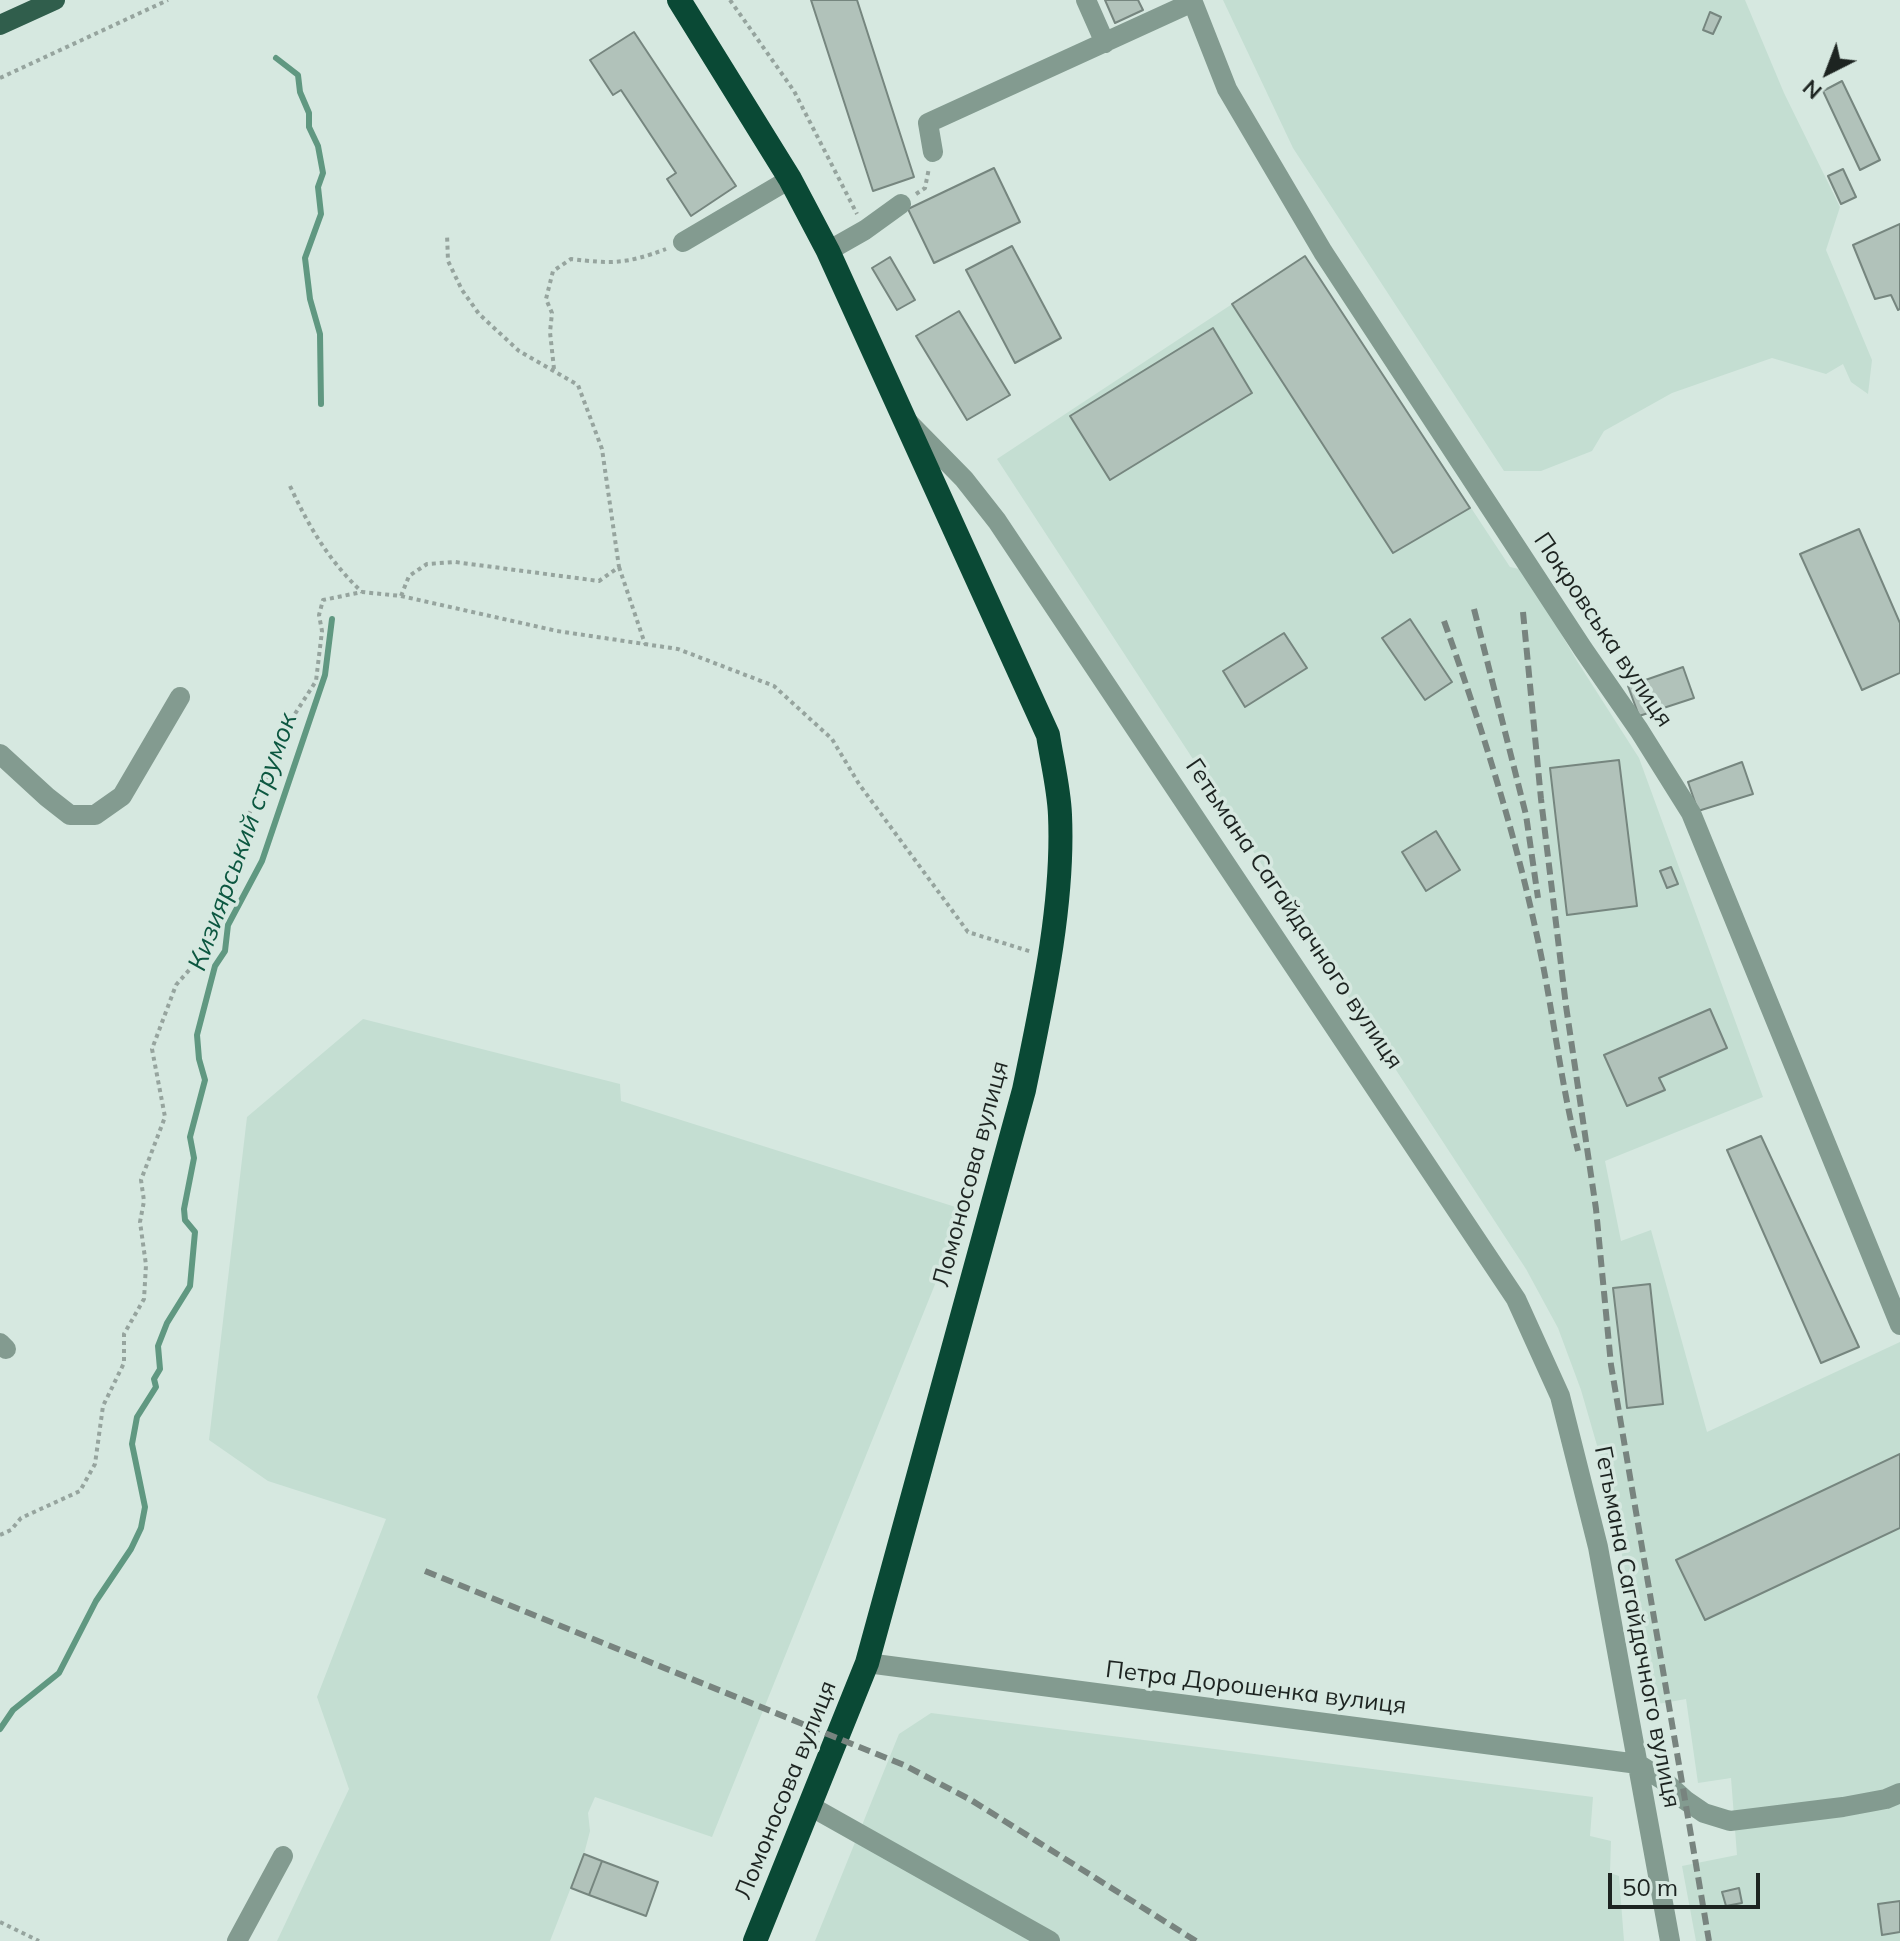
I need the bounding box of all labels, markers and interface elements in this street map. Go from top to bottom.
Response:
north arrow [1788,32,1868,112]
text: N [1796,74,1827,106]
street label: Покровська вулиця [1527,527,1679,733]
water label: Кизиярський струмок [182,709,304,975]
street label: Гетьмана Сагайдачного вулиця [1179,753,1409,1075]
street label: Ломоносова вулиця [927,1058,1015,1290]
street label: Гетьмана Сагайдачного вулиця [1588,1444,1686,1810]
street label: Петра Дорошенка вулиця [1104,1655,1408,1721]
street label: Ломоносова вулиця [729,1677,843,1903]
scale bar [1612,1857,1764,1907]
text: 50 m [1622,1872,1678,1902]

